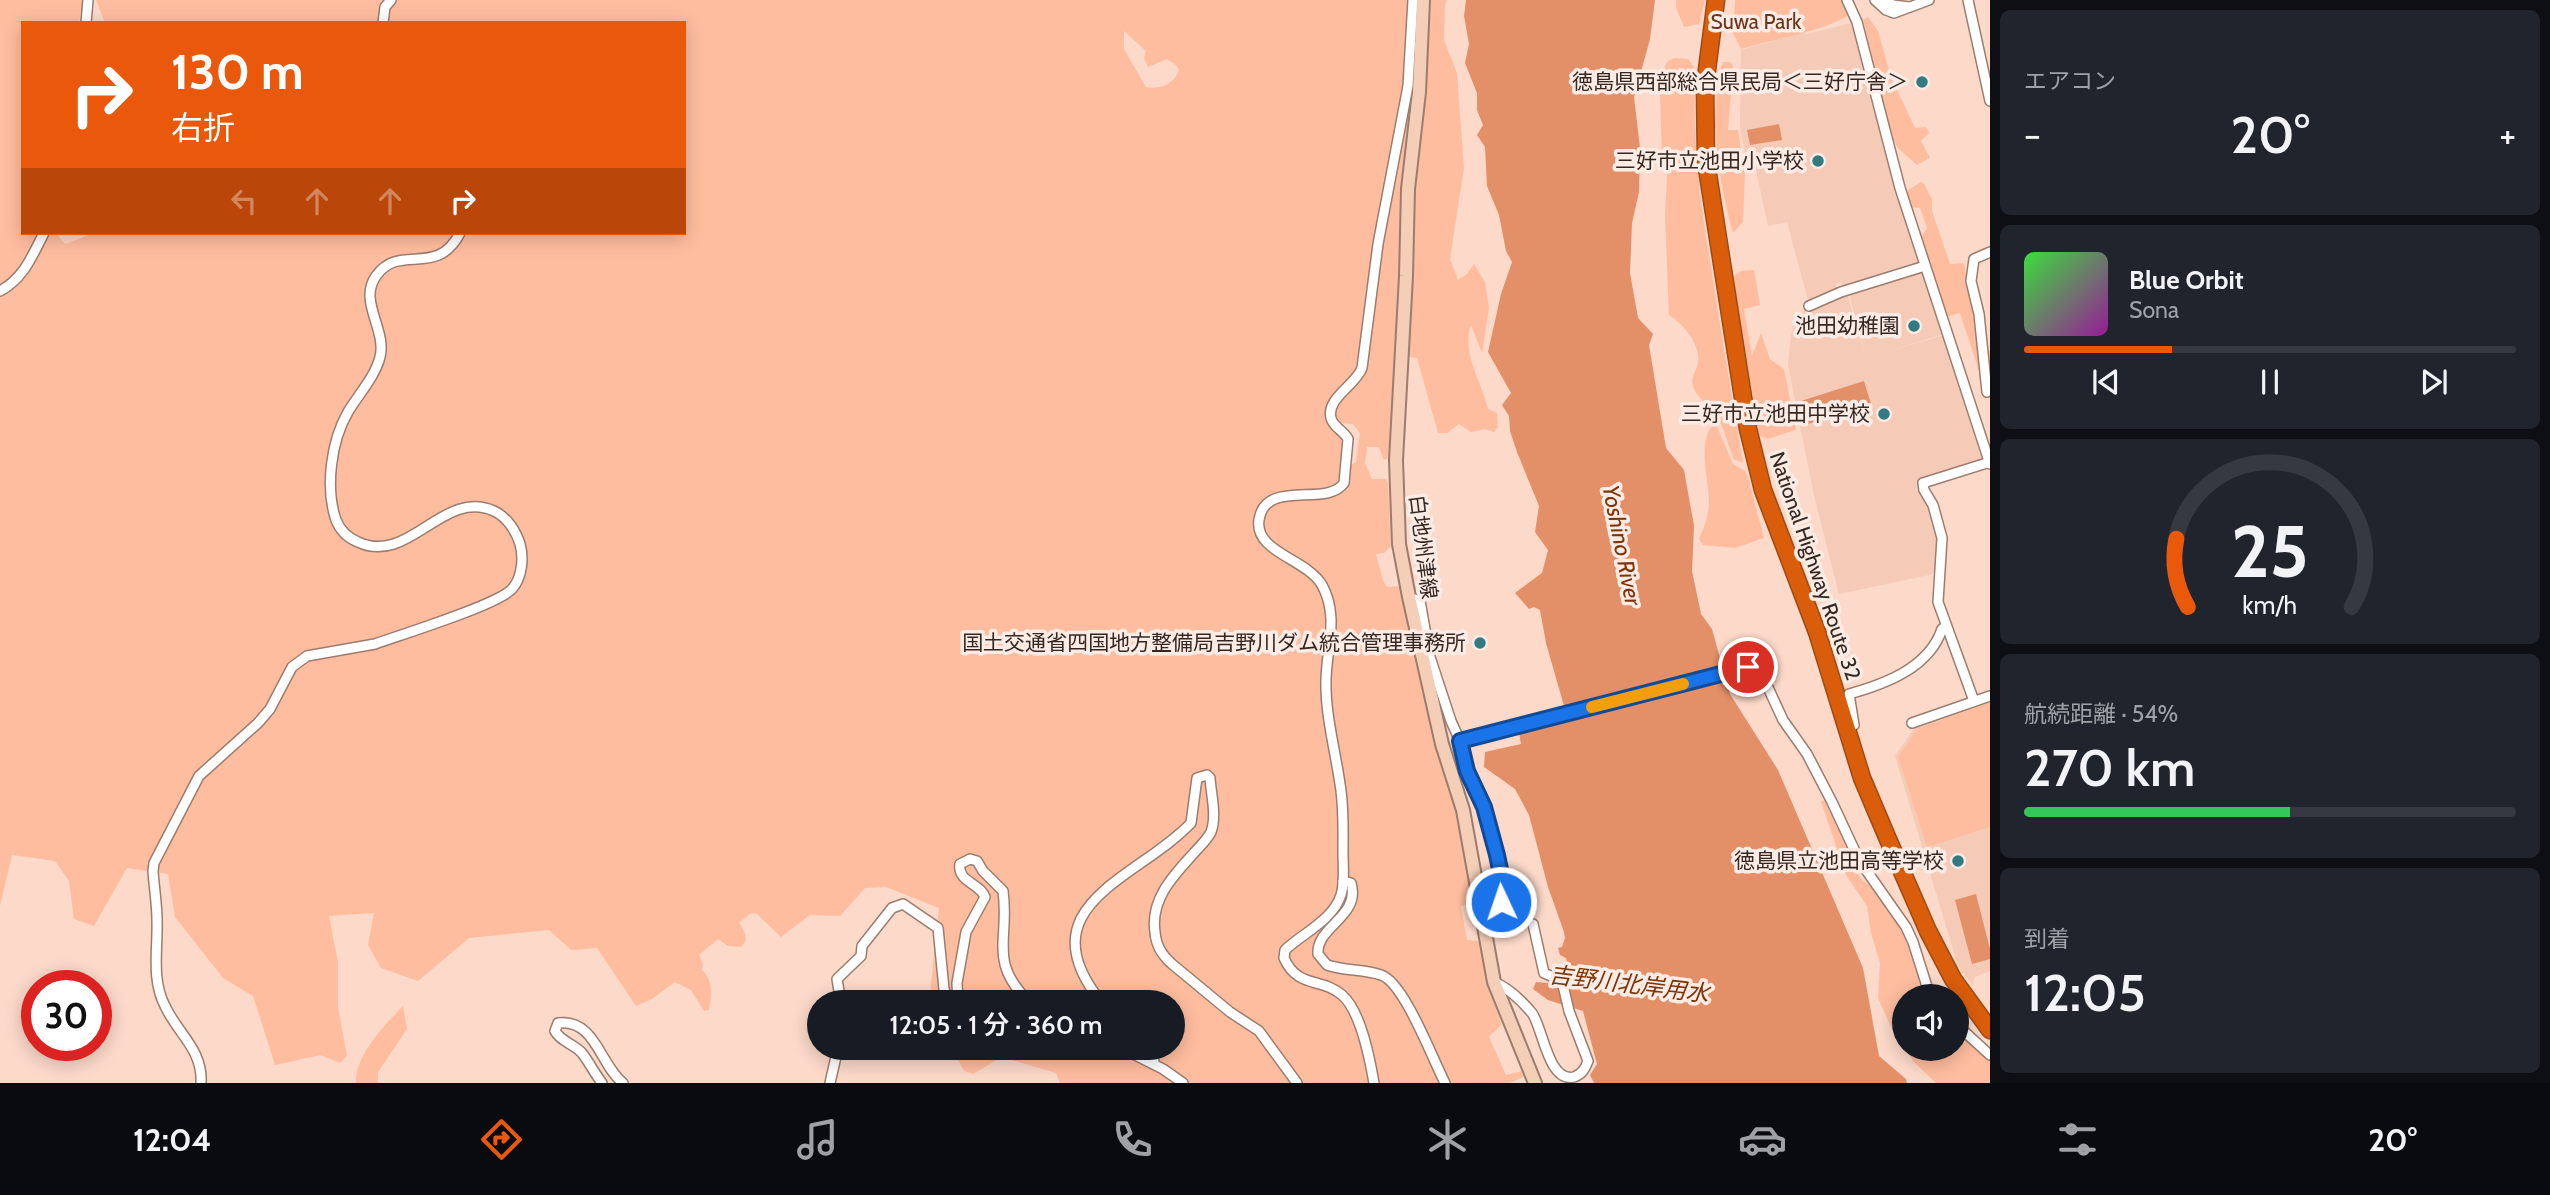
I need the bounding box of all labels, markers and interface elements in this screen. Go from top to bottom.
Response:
park label: Suwa Park [1711,9,1802,34]
text: 130 m [171,42,304,101]
icon: right [56,49,147,140]
text: エアコン [2024,67,2116,95]
place label: 徳島県西部総合県民局＜三好庁舎＞ [1572,69,1908,94]
marker: 徳島県西部総合県民局＜三好庁舎＞ [1914,74,1930,90]
text: 20° [2230,103,2310,166]
text: 右折 [171,108,235,147]
text: − [2024,111,2041,158]
text: + [2499,111,2516,158]
place label: 三好市立池田小学校 [1615,148,1804,173]
marker: 三好市立池田小学校 [1810,153,1826,169]
icon: left [225,182,263,220]
icon: ahead [298,182,336,220]
icon: ahead [371,182,409,220]
icon: right [444,182,482,220]
text: Blue Orbit [2129,264,2244,296]
text: Sona [2129,296,2179,324]
place label: 池田幼稚園 [1795,313,1900,338]
marker: 池田幼稚園 [1906,318,1922,334]
icon: previous [2087,363,2125,401]
icon: pause [2251,363,2289,401]
icon: next [2415,363,2453,401]
place label: 三好市立池田中学校 [1681,401,1870,426]
marker: 三好市立池田中学校 [1876,406,1892,422]
street label: National Highway Route 32 [1765,449,1866,683]
water label: Yoshino River [1597,482,1648,608]
street label: 白地州津線 [1405,493,1442,601]
text: 25 [2231,508,2309,596]
text: km/h [2243,590,2297,620]
place label: 国土交通省四国地方整備局吉野川ダム統合管理事務所 [962,630,1466,655]
marker: 国土交通省四国地方整備局吉野川ダム統合管理事務所 [1472,635,1488,651]
pin [1718,637,1778,697]
icon: arrive [1729,648,1767,686]
text: 航続距離 · 54% [2024,700,2178,728]
text: 270 km [2024,736,2195,799]
place label: 徳島県立池田高等学校 [1734,848,1944,873]
marker: 徳島県立池田高等学校 [1950,853,1966,869]
position arrow [1464,865,1538,939]
text: 到着 [2024,925,2070,953]
water label: 吉野川北岸用水 [1547,960,1714,1008]
text: 12:05 [2024,961,2146,1024]
speed limit sign: 30 [21,970,112,1061]
map controls [1892,984,1969,1061]
button: sound [1892,984,1969,1061]
text: 12:05 · 1 分 · 360 m [890,1009,1102,1041]
icon: directions [477,1115,526,1164]
icon: music [793,1115,842,1164]
icon: phone [1108,1115,1157,1164]
icon: climate [1423,1115,1472,1164]
icon: car [1738,1115,1787,1164]
icon: filters [2053,1115,2102,1164]
text: 12:04 [133,1120,211,1159]
text: 20° [2368,1120,2417,1159]

